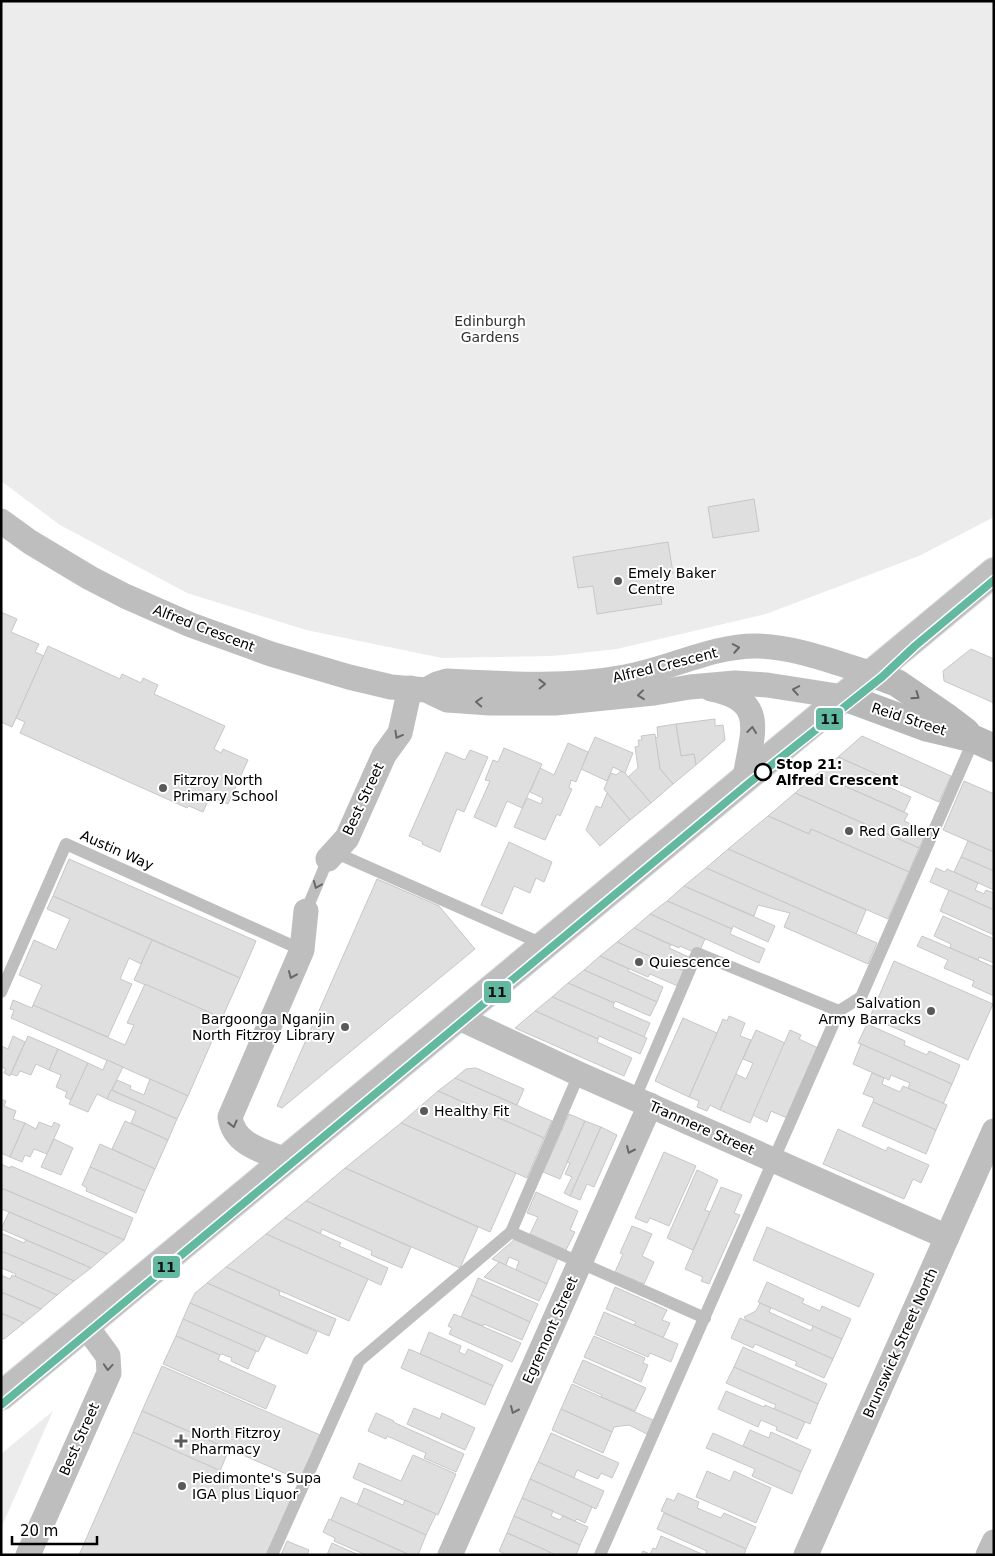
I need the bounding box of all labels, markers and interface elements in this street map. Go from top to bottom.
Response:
park label: Edinburgh Gardens [454,313,526,345]
place label: Emely Baker Centre [628,565,716,597]
marker: Emely Baker Centre [612,575,624,587]
street label: Alfred Crescent [151,601,258,655]
street label: Alfred Crescent [611,644,720,686]
one-way arrow [731,644,740,654]
one-way arrow [538,679,546,689]
one-way arrow [792,685,801,695]
one-way arrow [637,689,645,700]
one-way arrow [910,690,919,699]
one-way arrow [475,697,483,707]
street label: Reid Street [870,699,949,739]
line badge: 11 [815,707,844,731]
text: 11 [820,711,840,727]
one-way arrow [746,726,757,734]
one-way arrow [394,729,404,738]
place label: Stop 21: Alfred Crescent [776,756,899,788]
street label: Best Street [339,760,387,838]
marker: Stop 21: Alfred Crescent [754,763,772,781]
place label: Fitzroy North Primary School [173,772,278,804]
marker: Fitzroy North Primary School [157,782,169,794]
place label: Red Gallery [859,823,940,839]
marker: Red Gallery [843,825,855,837]
street label: Austin Way [78,827,156,873]
one-way arrow [313,880,324,889]
place label: Quiescence [649,954,730,970]
marker: Quiescence [633,956,645,968]
one-way arrow [287,970,298,979]
line badge: 11 [483,980,512,1004]
text: 11 [487,984,507,1000]
place label: Salvation Army Barracks [818,995,921,1027]
marker: Salvation Army Barracks [925,1005,937,1017]
place label: Bargoonga Nganjin North Fitzroy Library [192,1011,335,1043]
marker: Bargoonga Nganjin North Fitzroy Library [339,1021,351,1033]
street label: Tranmere Street [646,1097,757,1158]
place label: Healthy Fit [434,1103,510,1119]
marker: Healthy Fit [418,1105,430,1117]
one-way arrow [227,1120,238,1128]
one-way arrow [626,1145,637,1154]
line badge: 11 [152,1255,181,1279]
text: 11 [156,1259,176,1275]
street label: Brunswick Street North [860,1266,940,1420]
street label: Egremont Street [519,1274,581,1386]
one-way arrow [102,1363,113,1371]
street label: Best Street [56,1400,102,1478]
one-way arrow [510,1405,521,1414]
place label: North Fitzroy Pharmacy [191,1425,281,1457]
marker: North Fitzroy Pharmacy [175,1435,187,1447]
place label: Piedimonte's Supa IGA plus Liquor [192,1470,321,1502]
marker: Piedimonte's Supa IGA plus Liquor [176,1480,188,1492]
scale bar [12,1514,98,1546]
text: 20 m [20,1522,58,1540]

